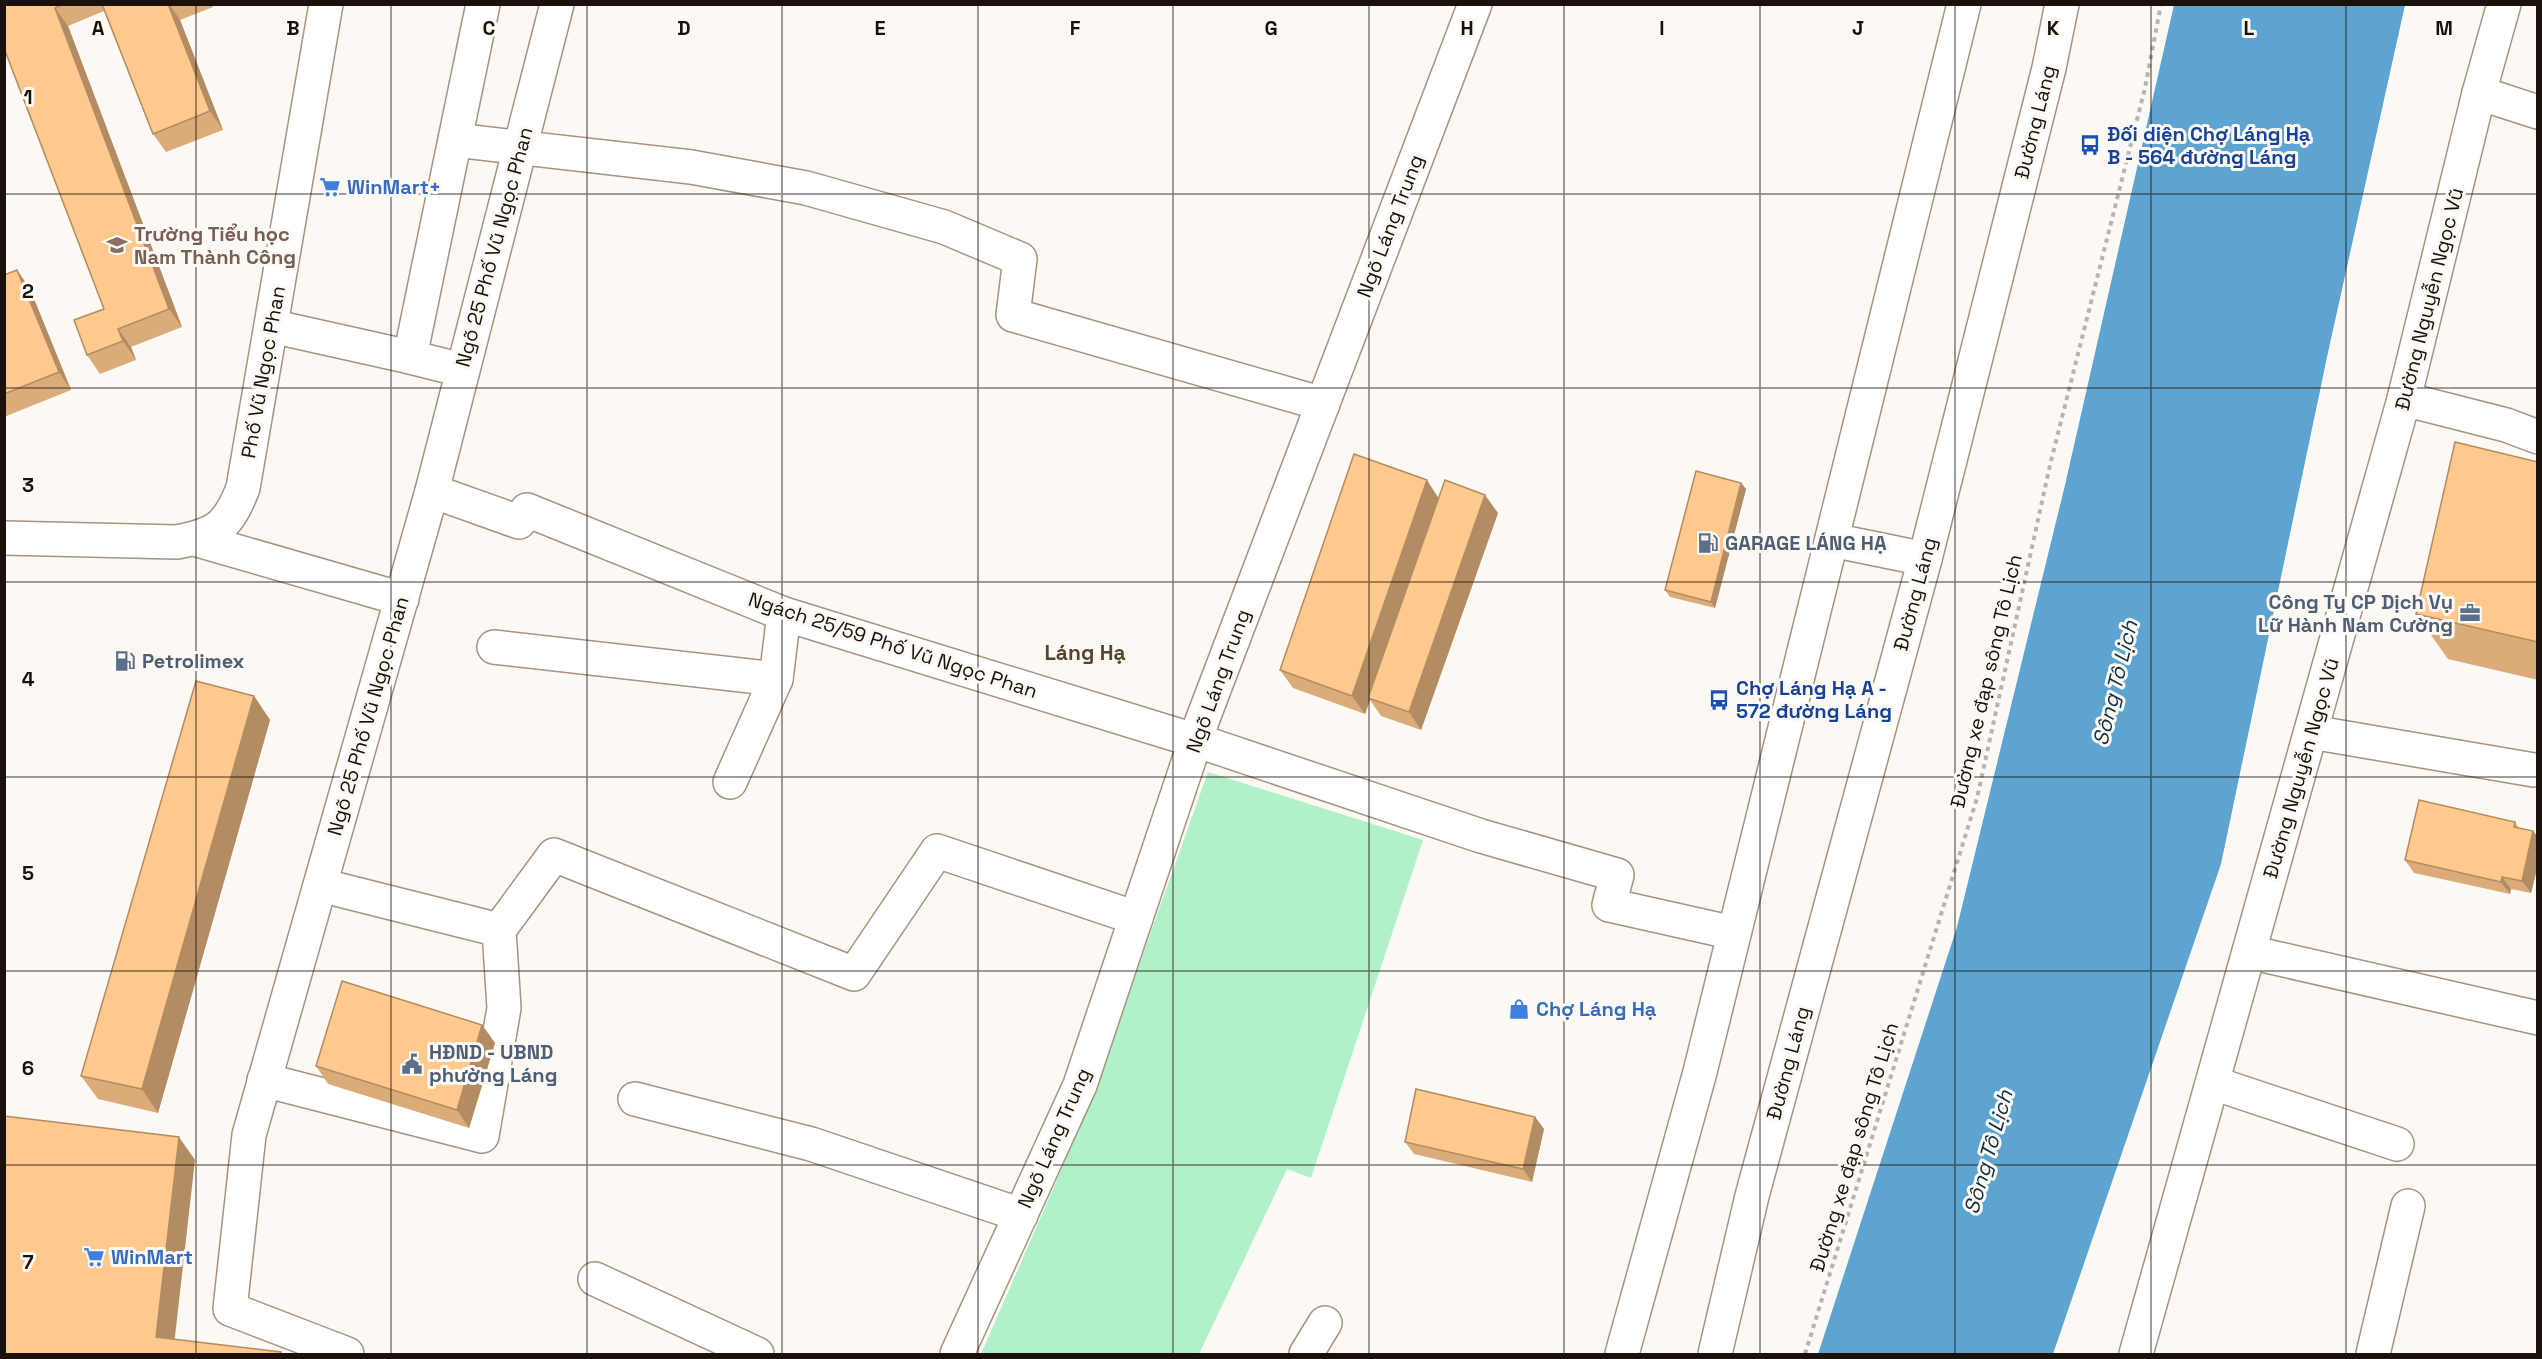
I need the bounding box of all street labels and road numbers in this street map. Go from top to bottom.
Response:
street label: Đường Láng [2008,62,2062,182]
street label: Ngõ 25 Phố Vũ Ngọc Phan [449,124,539,370]
street label: Ngõ Láng Trung [1351,151,1429,301]
street label: Đường Nguyễn Ngọc Vũ [2389,185,2469,413]
street label: Phố Vũ Ngọc Phan [235,284,291,460]
street label: Đường Láng [1887,534,1943,654]
street label: Đường xe đạp sông Tô Lịch [1944,552,2028,810]
street label: Ngách 25/59 Phố Vũ Ngọc Phan [745,586,1041,704]
street label: Ngõ 25 Phố Vũ Ngọc Phan [321,593,415,839]
street label: Ngõ Láng Trung [1180,606,1256,756]
street label: Đường Nguyễn Ngọc Vũ [2257,655,2345,881]
street label: Đường Láng [1760,1003,1816,1123]
street label: Đường xe đạp sông Tô Lịch [1804,1019,1904,1275]
street label: Ngõ Láng Trung [1011,1064,1097,1212]

